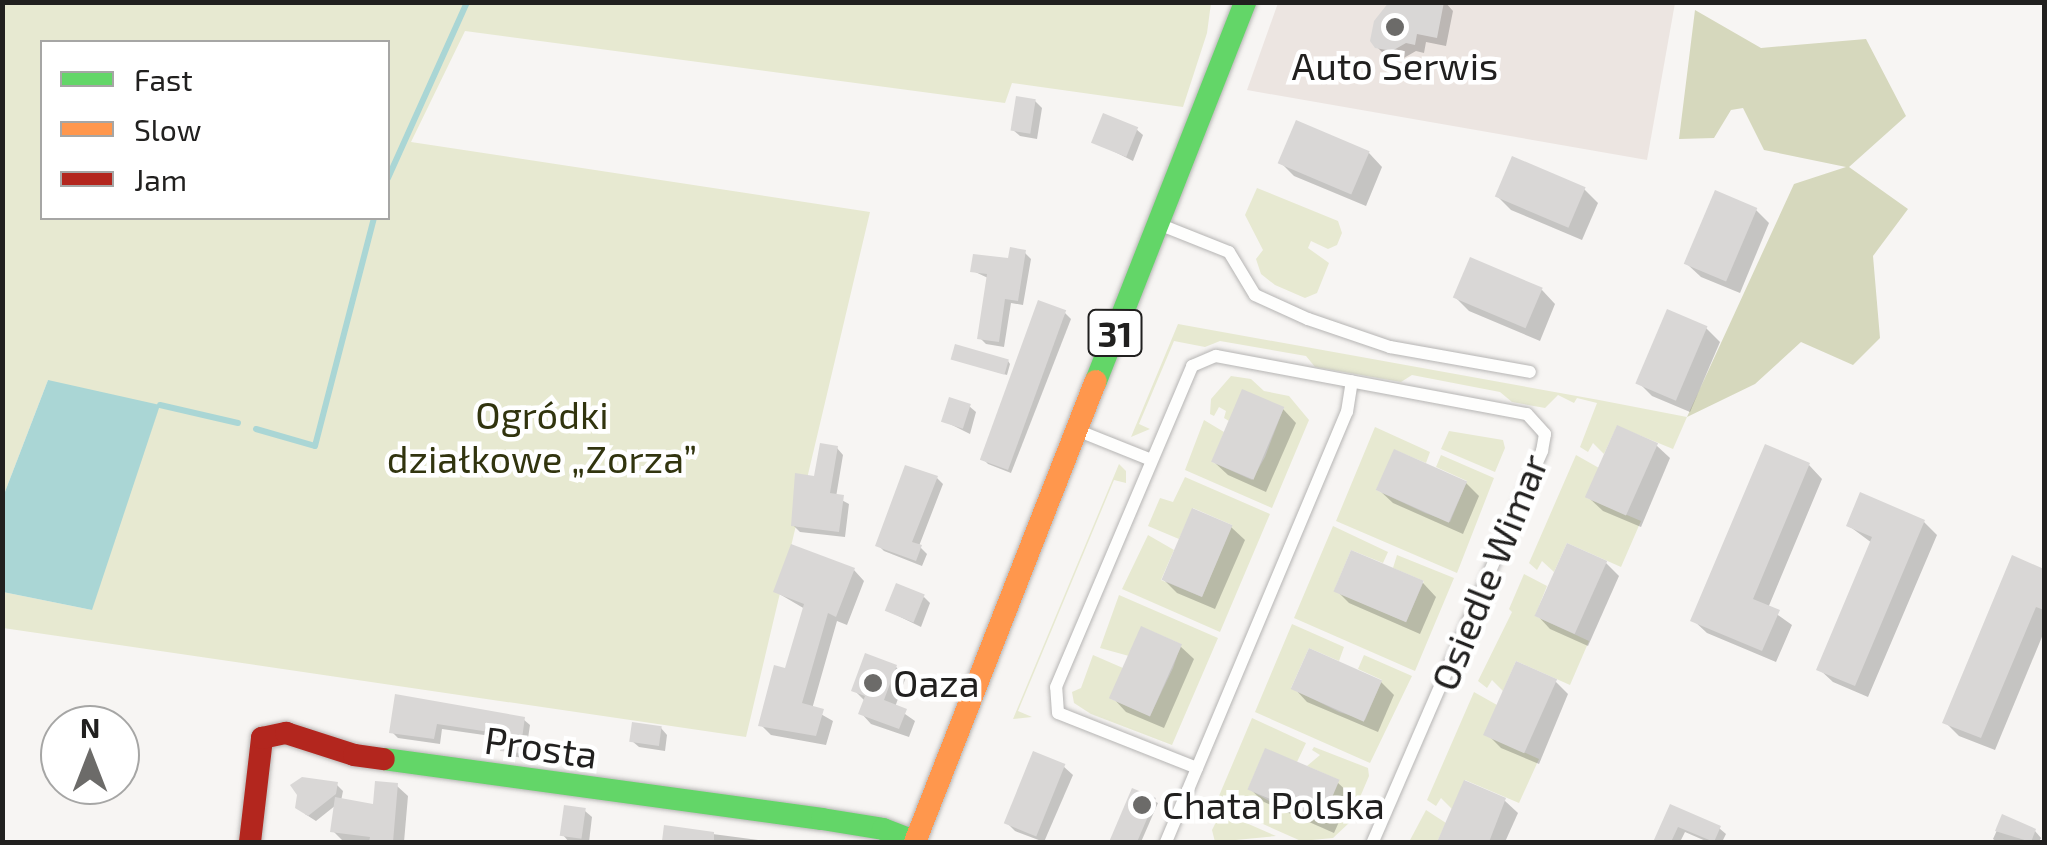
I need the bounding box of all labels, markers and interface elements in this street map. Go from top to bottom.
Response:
marker: Auto Serwis [1384,16,1406,38]
legend [40,40,390,220]
place label: Auto Serwis [1292,43,1498,89]
text: Fast [134,61,193,97]
text: Slow [134,111,201,147]
text: Jam [134,161,187,197]
road number: 31 [1088,303,1142,363]
park label: Ogródki działkowe „Zorza” [387,392,697,482]
street label: Osiedle Wimar [1421,447,1557,697]
place label: Oaza [893,660,979,706]
marker: Oaza [862,672,884,694]
north arrow [40,705,140,805]
text: N [80,710,100,744]
street label: Prosta [482,717,600,777]
place label: Chata Polska [1162,782,1385,828]
marker: Chata Polska [1131,794,1153,816]

